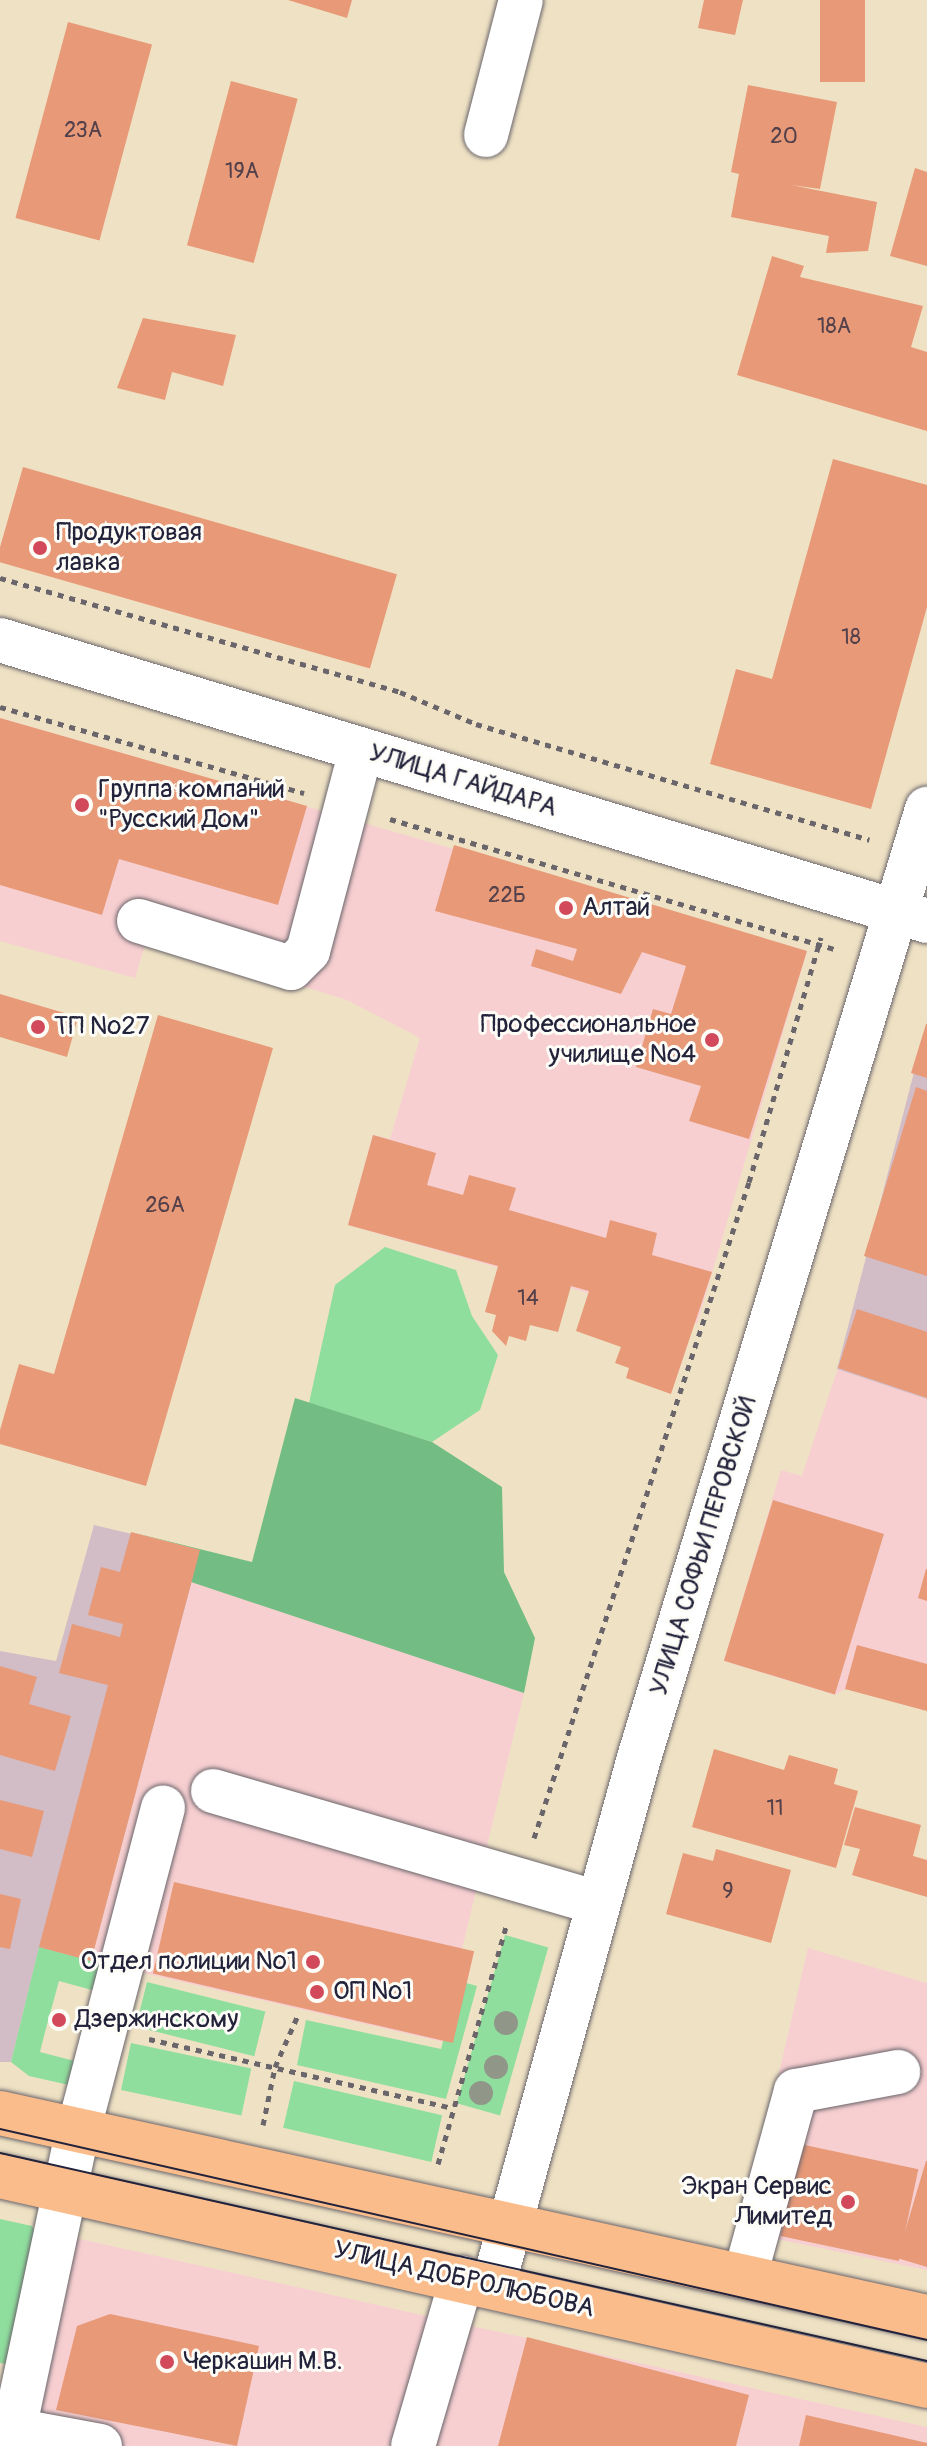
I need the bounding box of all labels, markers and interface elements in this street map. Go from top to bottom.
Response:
house number: 23А [64,118,102,144]
house number: 20 [770,124,798,150]
house number: 19А [225,159,259,185]
house number: 18А [817,314,851,340]
place label: Продуктовая лавка [56,517,202,578]
marker: Продуктовая лавка [31,539,49,557]
house number: 18 [841,625,861,651]
street label: УЛИЦА ГАЙДАРА [365,738,561,824]
place label: Группа компаний "Русский Дом" [98,774,285,836]
marker: Группа компаний "Русский Дом" [73,796,91,814]
house number: 22Б [488,883,526,909]
place label: Алтай [582,892,650,924]
marker: Алтай [557,899,575,917]
place label: Профессиональное училище №4 [481,1009,696,1070]
place label: ТП №27 [54,1011,149,1043]
marker: ТП №27 [29,1018,47,1036]
marker: Профессиональное училище №4 [703,1031,721,1049]
house number: 26А [145,1193,185,1219]
house number: 14 [517,1286,539,1312]
street label: УЛИЦА СОФЬИ ПЕРОВСКОЙ [644,1393,764,1699]
house number: 11 [766,1796,784,1822]
house number: 9 [722,1879,734,1905]
place label: Отдел полиции №1 [80,1946,297,1978]
marker: Отдел полиции №1 [304,1953,322,1971]
place label: ОП №1 [333,1976,412,2008]
marker: ОП №1 [308,1983,326,2001]
place label: Дзержинскому [75,2004,238,2036]
marker: Дзержинскому [50,2011,68,2029]
place label: Экран Сервис Лимитед [681,2171,832,2232]
marker: Экран Сервис Лимитед [839,2193,857,2211]
street label: УЛИЦА ДОБРОЛЮБОВА [331,2235,597,2325]
place label: Черкашин М.В. [183,2346,343,2378]
marker: Черкашин М.В. [158,2353,176,2371]

